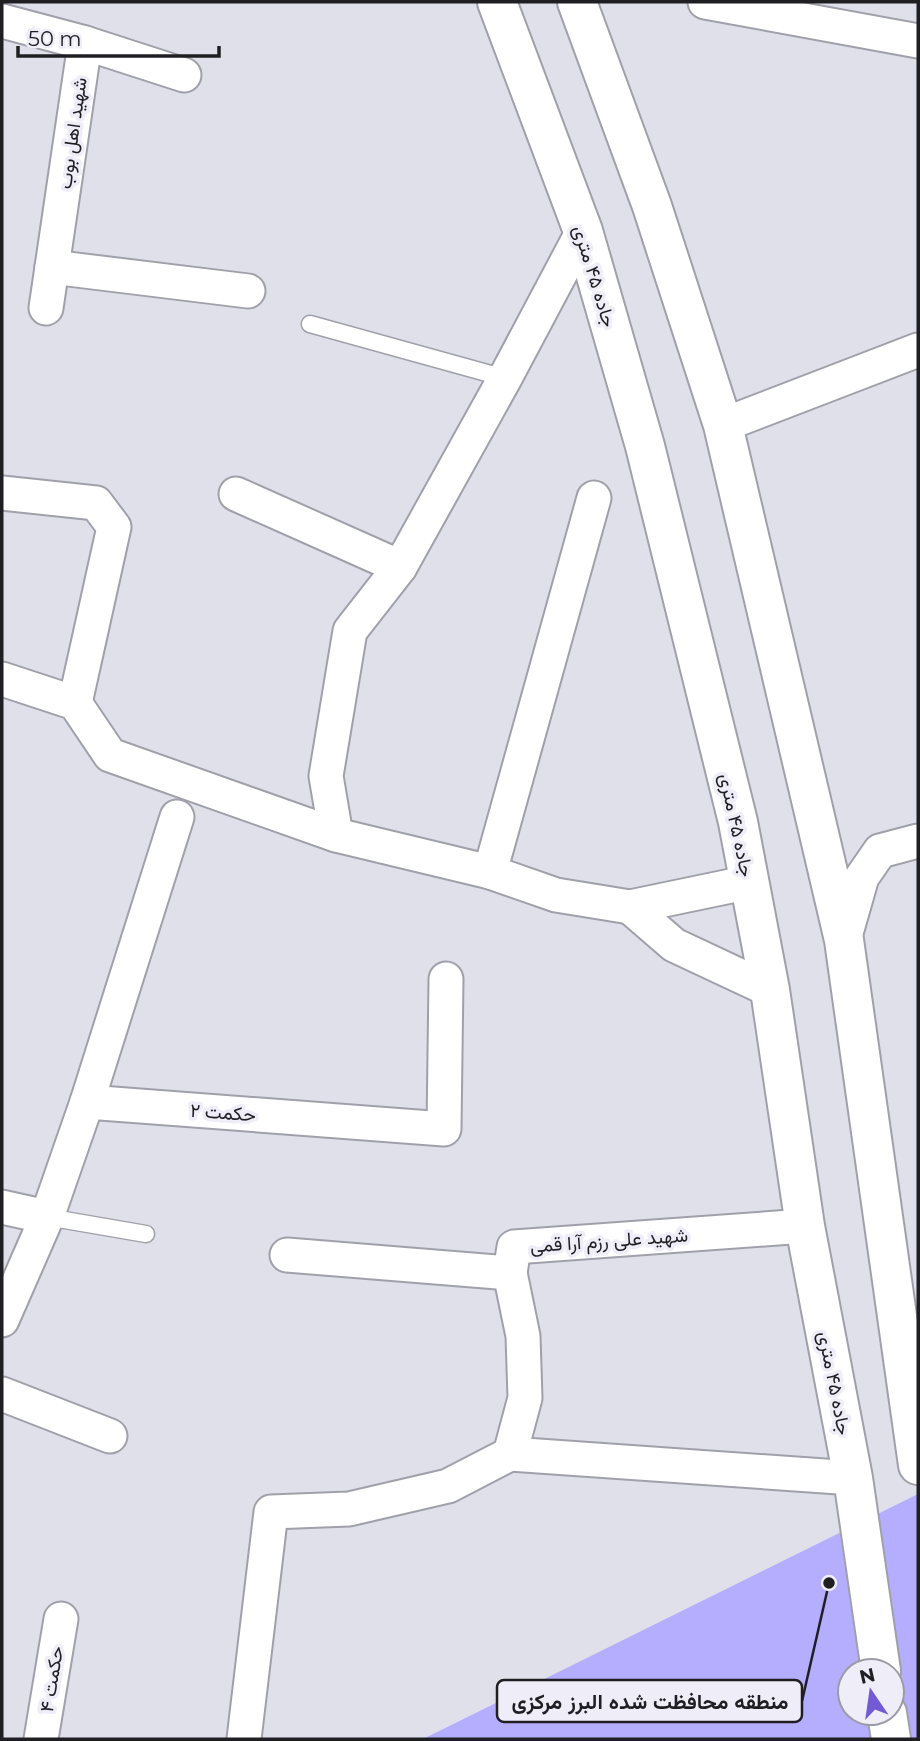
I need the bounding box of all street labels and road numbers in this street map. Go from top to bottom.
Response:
street label: شهید اهل بوب [53,76,92,190]
street label: جاده ۴۵ متری [568,222,621,330]
street label: جاده ۴۵ متری [714,771,759,879]
street label: حکمت ۲ [189,1099,257,1126]
street label: شهید علی رزم آرا قمی [529,1224,689,1258]
street label: جاده ۴۵ متری [813,1329,856,1437]
street label: حکمت ۴ [35,1644,68,1714]

